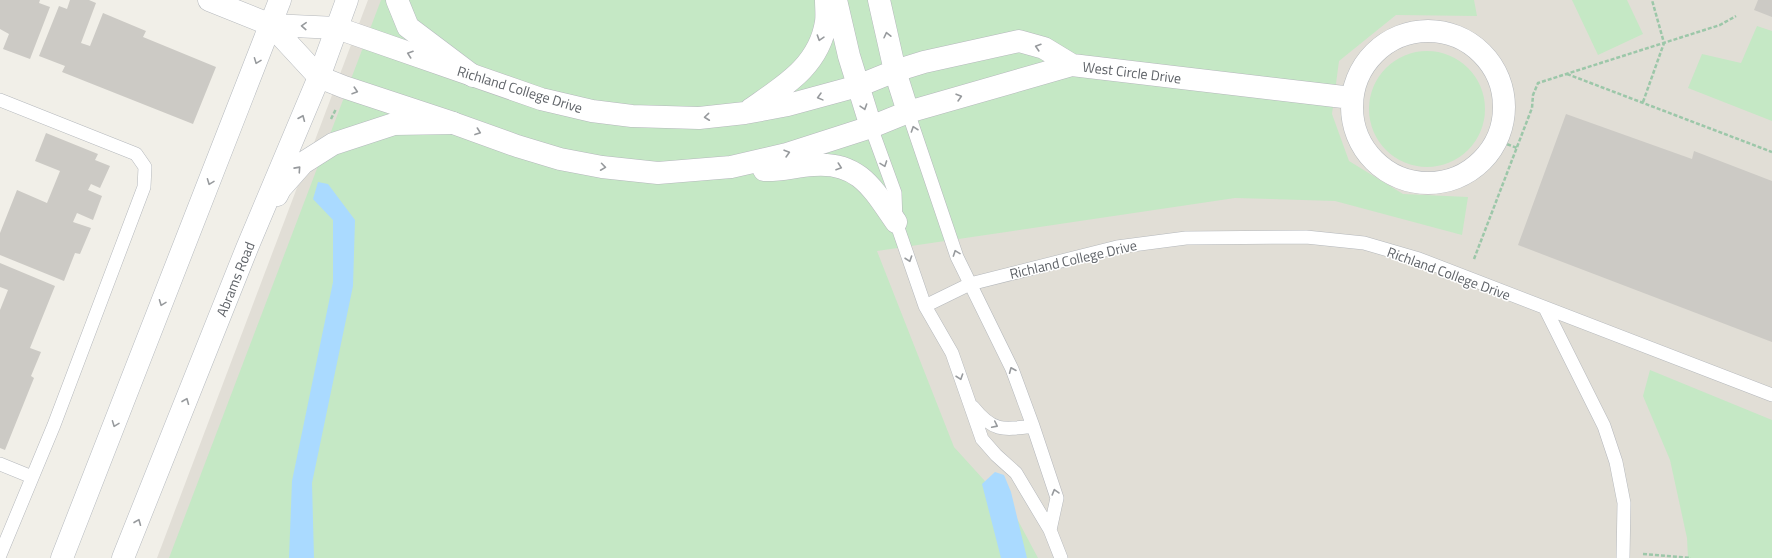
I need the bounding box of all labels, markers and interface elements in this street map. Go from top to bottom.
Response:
one-way arrow [301,22,307,31]
one-way arrow [884,32,892,39]
one-way arrow [817,35,825,42]
one-way arrow [1035,43,1042,52]
one-way arrow [406,50,413,58]
one-way arrow [254,56,262,64]
street label: West Circle Drive [1081,56,1183,88]
street label: Richland College Drive [455,60,585,118]
one-way arrow [351,86,358,95]
one-way arrow [817,92,824,100]
one-way arrow [956,94,962,102]
one-way arrow [860,103,868,110]
one-way arrow [704,112,710,121]
one-way arrow [297,114,305,121]
one-way arrow [910,126,919,133]
one-way arrow [475,128,482,136]
one-way arrow [783,149,790,158]
one-way arrow [880,160,888,167]
one-way arrow [600,162,606,171]
one-way arrow [835,162,842,171]
one-way arrow [293,166,300,174]
one-way arrow [206,178,214,185]
street label: Richland College Drive [1007,234,1139,284]
street label: Abrams Road [210,238,260,320]
street label: Richland College Drive [1384,241,1514,305]
one-way arrow [952,249,961,256]
one-way arrow [904,255,913,262]
one-way arrow [159,299,167,306]
one-way arrow [1009,366,1017,374]
one-way arrow [955,374,964,381]
one-way arrow [181,398,189,405]
one-way arrow [111,420,119,427]
one-way arrow [991,420,998,428]
one-way arrow [1051,489,1060,496]
one-way arrow [133,518,141,525]

